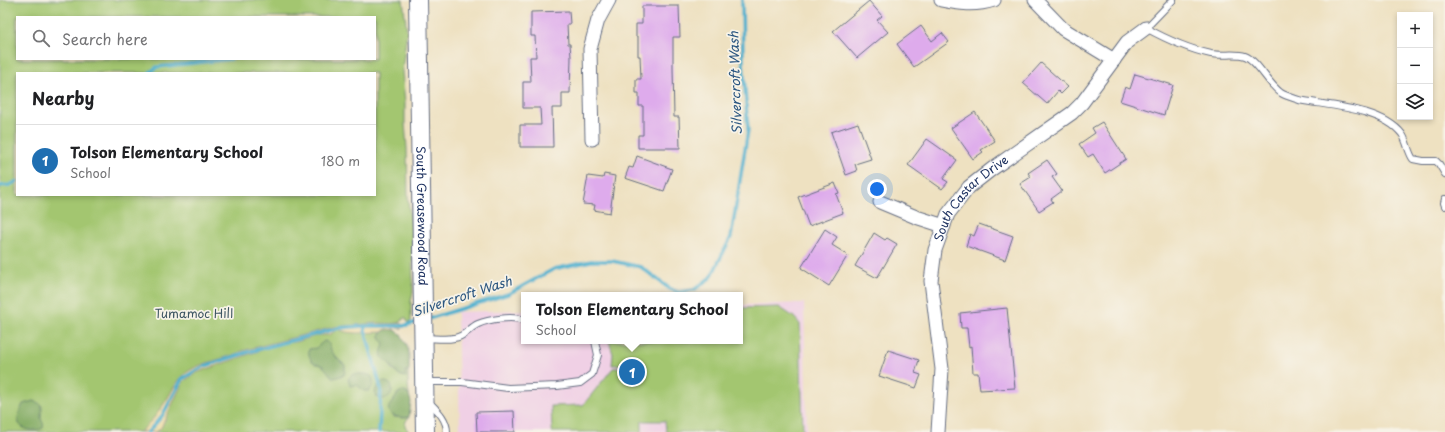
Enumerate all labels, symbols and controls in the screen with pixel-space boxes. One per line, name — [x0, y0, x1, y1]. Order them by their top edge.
map controls — [1397, 12, 1433, 120]
button: + — [1397, 12, 1433, 48]
search box — [16, 16, 376, 60]
icon: search — [30, 27, 52, 49]
text: Search here — [62, 27, 148, 50]
water label: Silvercroft Wash — [723, 31, 746, 135]
button: − — [1397, 48, 1433, 84]
button: layers — [1397, 84, 1433, 120]
text: Nearby — [32, 85, 94, 111]
text: Tolson Elementary School — [70, 140, 263, 163]
street label: South Greasewood Road — [412, 146, 433, 286]
street label: South Castar Drive — [929, 150, 1012, 244]
text: 1 — [42, 151, 48, 170]
text: 180 m — [321, 151, 360, 170]
text: School — [70, 163, 111, 182]
your location — [867, 179, 887, 199]
water label: Silvercroft Wash — [410, 270, 514, 321]
popup — [521, 292, 743, 344]
text: Tolson Elementary School — [535, 297, 729, 320]
park label: Tumamoc Hill — [155, 304, 233, 322]
text: School — [535, 320, 576, 339]
pin: 1 — [619, 357, 645, 387]

